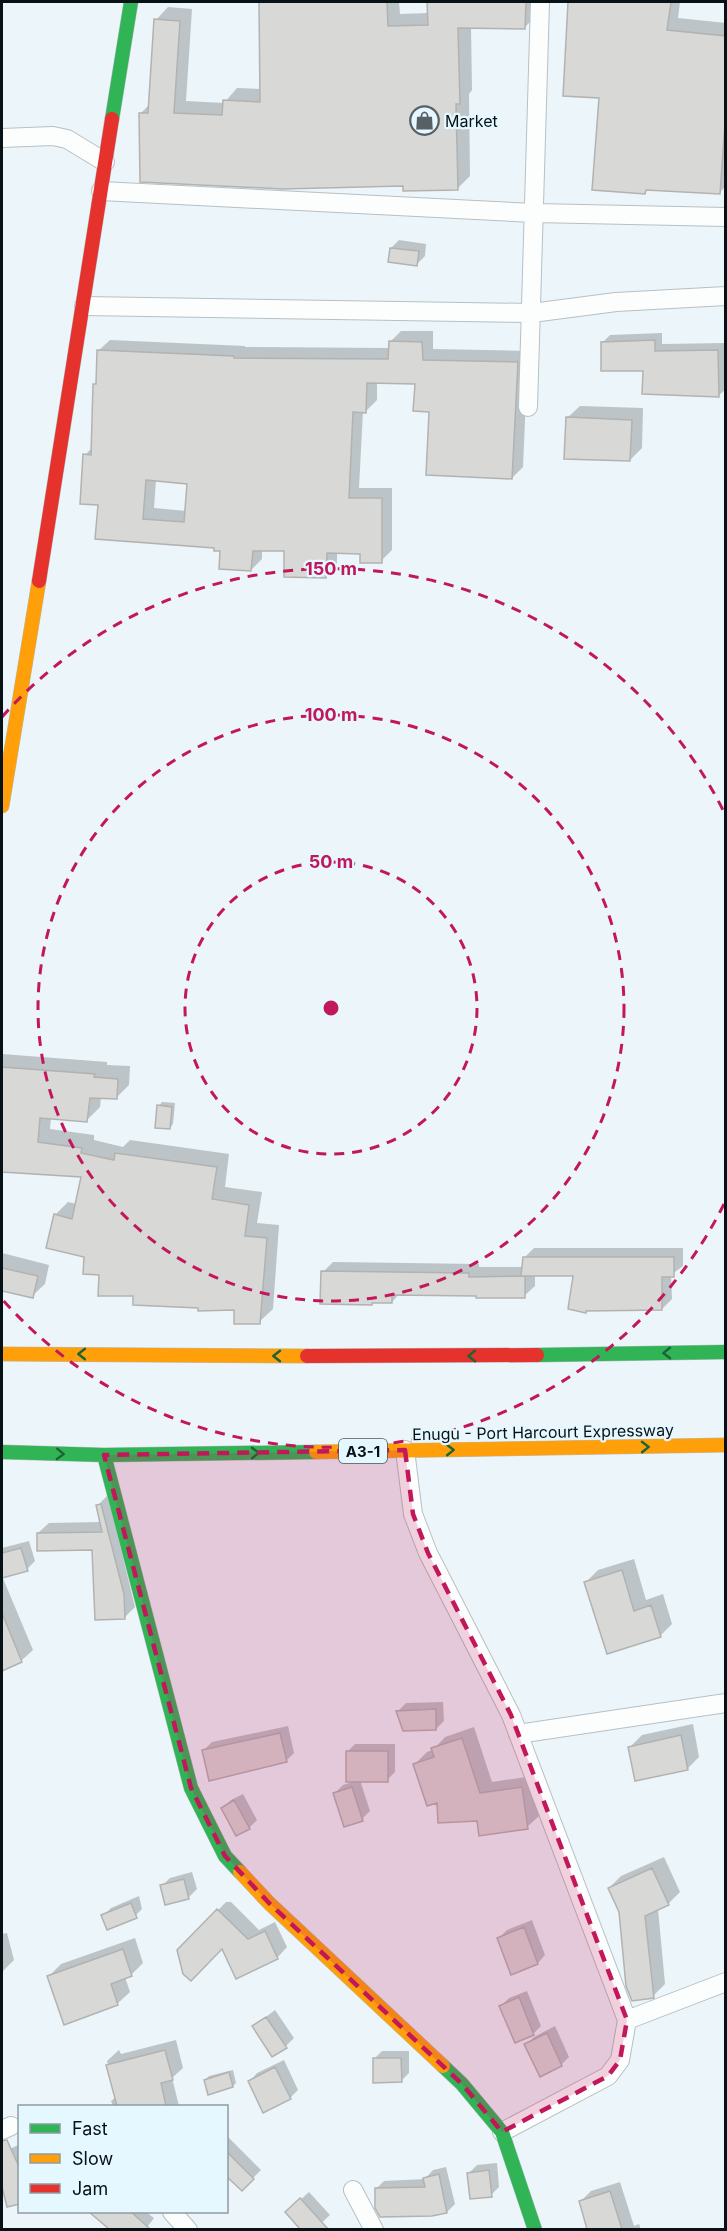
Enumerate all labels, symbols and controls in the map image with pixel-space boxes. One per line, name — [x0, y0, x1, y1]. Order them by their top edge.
shop icon: Market — [408, 105, 440, 137]
place label: Market — [445, 111, 498, 131]
text: 150 m — [305, 558, 357, 579]
text: 100 m — [305, 704, 357, 725]
text: 50 m — [309, 851, 353, 872]
centre of rings — [321, 998, 341, 1018]
one-way arrow — [663, 1347, 672, 1359]
one-way arrow — [78, 1348, 87, 1360]
one-way arrow — [273, 1350, 282, 1362]
one-way arrow — [468, 1350, 477, 1362]
street label: Enugu - Port Harcourt Expressway — [412, 1420, 674, 1444]
road number: A3-1 — [339, 1439, 387, 1463]
one-way arrow — [640, 1440, 649, 1453]
one-way arrow — [445, 1443, 454, 1456]
one-way arrow — [250, 1446, 259, 1459]
one-way arrow — [55, 1447, 64, 1460]
legend — [18, 2105, 228, 2213]
text: Fast — [72, 2118, 108, 2139]
text: Slow — [72, 2148, 113, 2169]
text: Jam — [72, 2178, 108, 2199]

